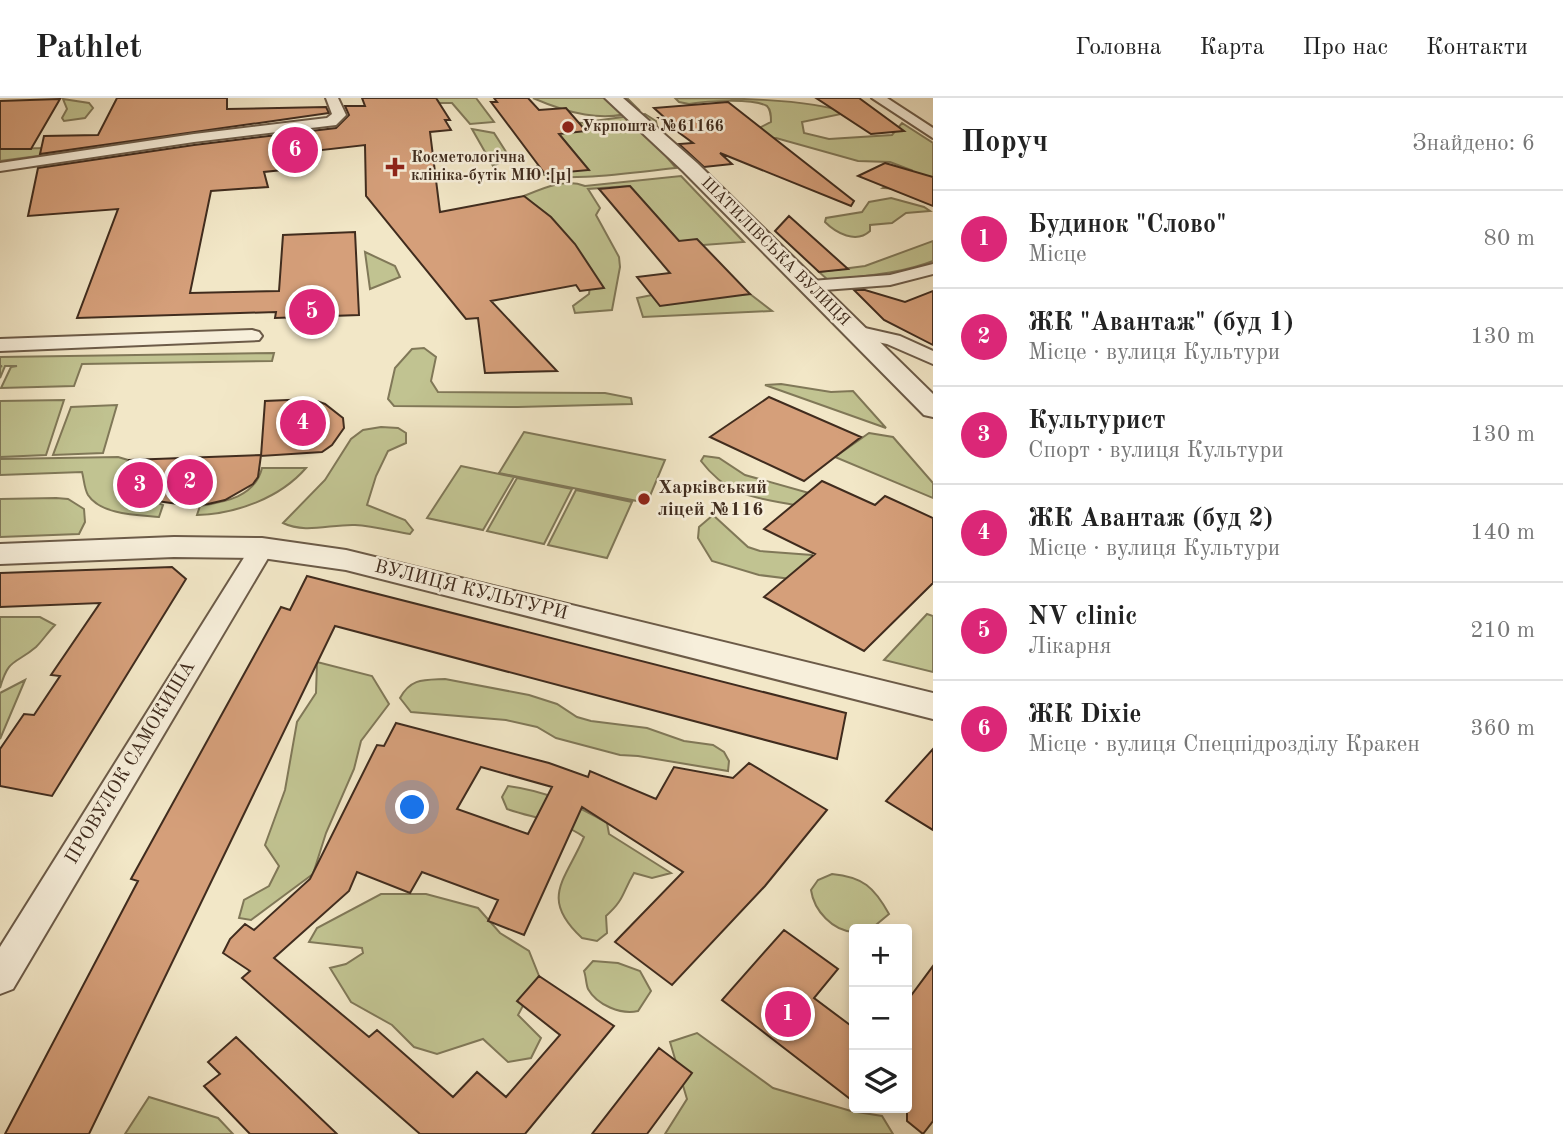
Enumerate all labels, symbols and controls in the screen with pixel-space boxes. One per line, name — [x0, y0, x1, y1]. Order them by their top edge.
text: Pathlet — [35, 32, 142, 65]
text: Головна — [1075, 36, 1162, 60]
text: Карта — [1200, 36, 1265, 60]
text: Про нас — [1303, 36, 1388, 60]
text: Контакти — [1426, 36, 1528, 60]
marker: Укрпошта №61166 — [560, 119, 576, 135]
place label: Укрпошта №61166 — [582, 119, 724, 135]
pin: 6 — [272, 124, 318, 176]
text: Поруч — [961, 128, 1048, 158]
text: Знайдено: 6 — [1412, 132, 1535, 155]
place label: Косметологічна клініка-бутік МЮ :[μ] — [411, 150, 571, 184]
marker: Косметологічна клініка-бутік МЮ :[μ] — [385, 157, 405, 177]
street label: ШАТИЛІВСЬКА ВУЛИЦЯ — [698, 175, 852, 329]
text: Будинок "Слово" — [1028, 212, 1226, 238]
text: 1 — [977, 227, 991, 250]
text: 80 m — [1484, 227, 1535, 250]
text: Місце — [1028, 243, 1087, 266]
pin: 5 — [289, 286, 335, 338]
text: ЖК "Авантаж" (буд 1) — [1028, 310, 1294, 336]
text: 2 — [977, 325, 991, 348]
text: 130 m — [1470, 325, 1535, 348]
text: Місце · вулиця Культури — [1028, 341, 1280, 364]
pin: 4 — [280, 397, 326, 449]
text: Культурист — [1028, 408, 1166, 434]
text: 3 — [977, 423, 991, 446]
text: 130 m — [1470, 423, 1535, 446]
text: Спорт · вулиця Культури — [1028, 439, 1284, 462]
pin: 2 — [167, 456, 213, 508]
pin: 3 — [117, 459, 163, 511]
place label: Харківський ліцей №116 — [658, 479, 767, 520]
marker: Харківський ліцей №116 — [636, 491, 652, 507]
text: ЖК Авантаж (буд 2) — [1028, 506, 1273, 532]
text: 4 — [977, 521, 991, 544]
text: 140 m — [1470, 521, 1535, 544]
text: Місце · вулиця Культури — [1028, 537, 1280, 560]
street label: ВУЛИЦЯ КУЛЬТУРИ — [372, 558, 570, 624]
text: NV clinic — [1028, 604, 1137, 630]
text: 5 — [977, 619, 991, 642]
text: 210 m — [1470, 619, 1535, 642]
text: Лікарня — [1028, 635, 1112, 658]
street label: ПРОВУЛОК САМОКИША — [63, 658, 199, 868]
text: ЖК Dixie — [1028, 702, 1142, 728]
text: 6 — [977, 717, 991, 740]
text: 360 m — [1470, 717, 1535, 740]
text: Місце · вулиця Спецпідрозділу Кракен — [1028, 733, 1420, 756]
your location — [395, 790, 429, 824]
map controls — [849, 924, 912, 1113]
button: + — [849, 924, 912, 987]
button: − — [849, 987, 912, 1050]
pin: 1 — [765, 988, 811, 1040]
button: layers — [849, 1050, 912, 1113]

